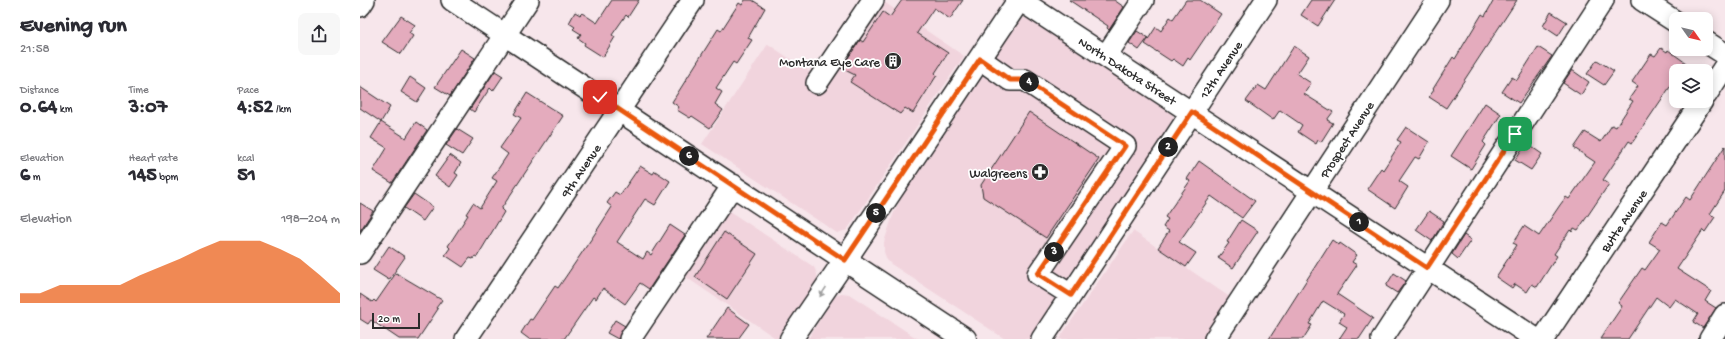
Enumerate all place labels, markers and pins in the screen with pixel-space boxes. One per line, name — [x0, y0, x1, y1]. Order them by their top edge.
building icon: Montana Eye Care — [883, 51, 903, 71]
place label: Montana Eye Care — [779, 56, 880, 71]
pin: 4 — [1019, 72, 1039, 92]
pin — [583, 80, 617, 114]
pin — [1498, 117, 1532, 151]
pin: 2 — [1158, 137, 1178, 157]
pin: 6 — [679, 146, 699, 166]
pharmacy icon: Walgreens — [1030, 162, 1050, 182]
place label: Walgreens — [969, 167, 1028, 182]
pin: 5 — [866, 203, 886, 223]
pin: 1 — [1349, 212, 1369, 232]
pin: 3 — [1044, 242, 1064, 262]

